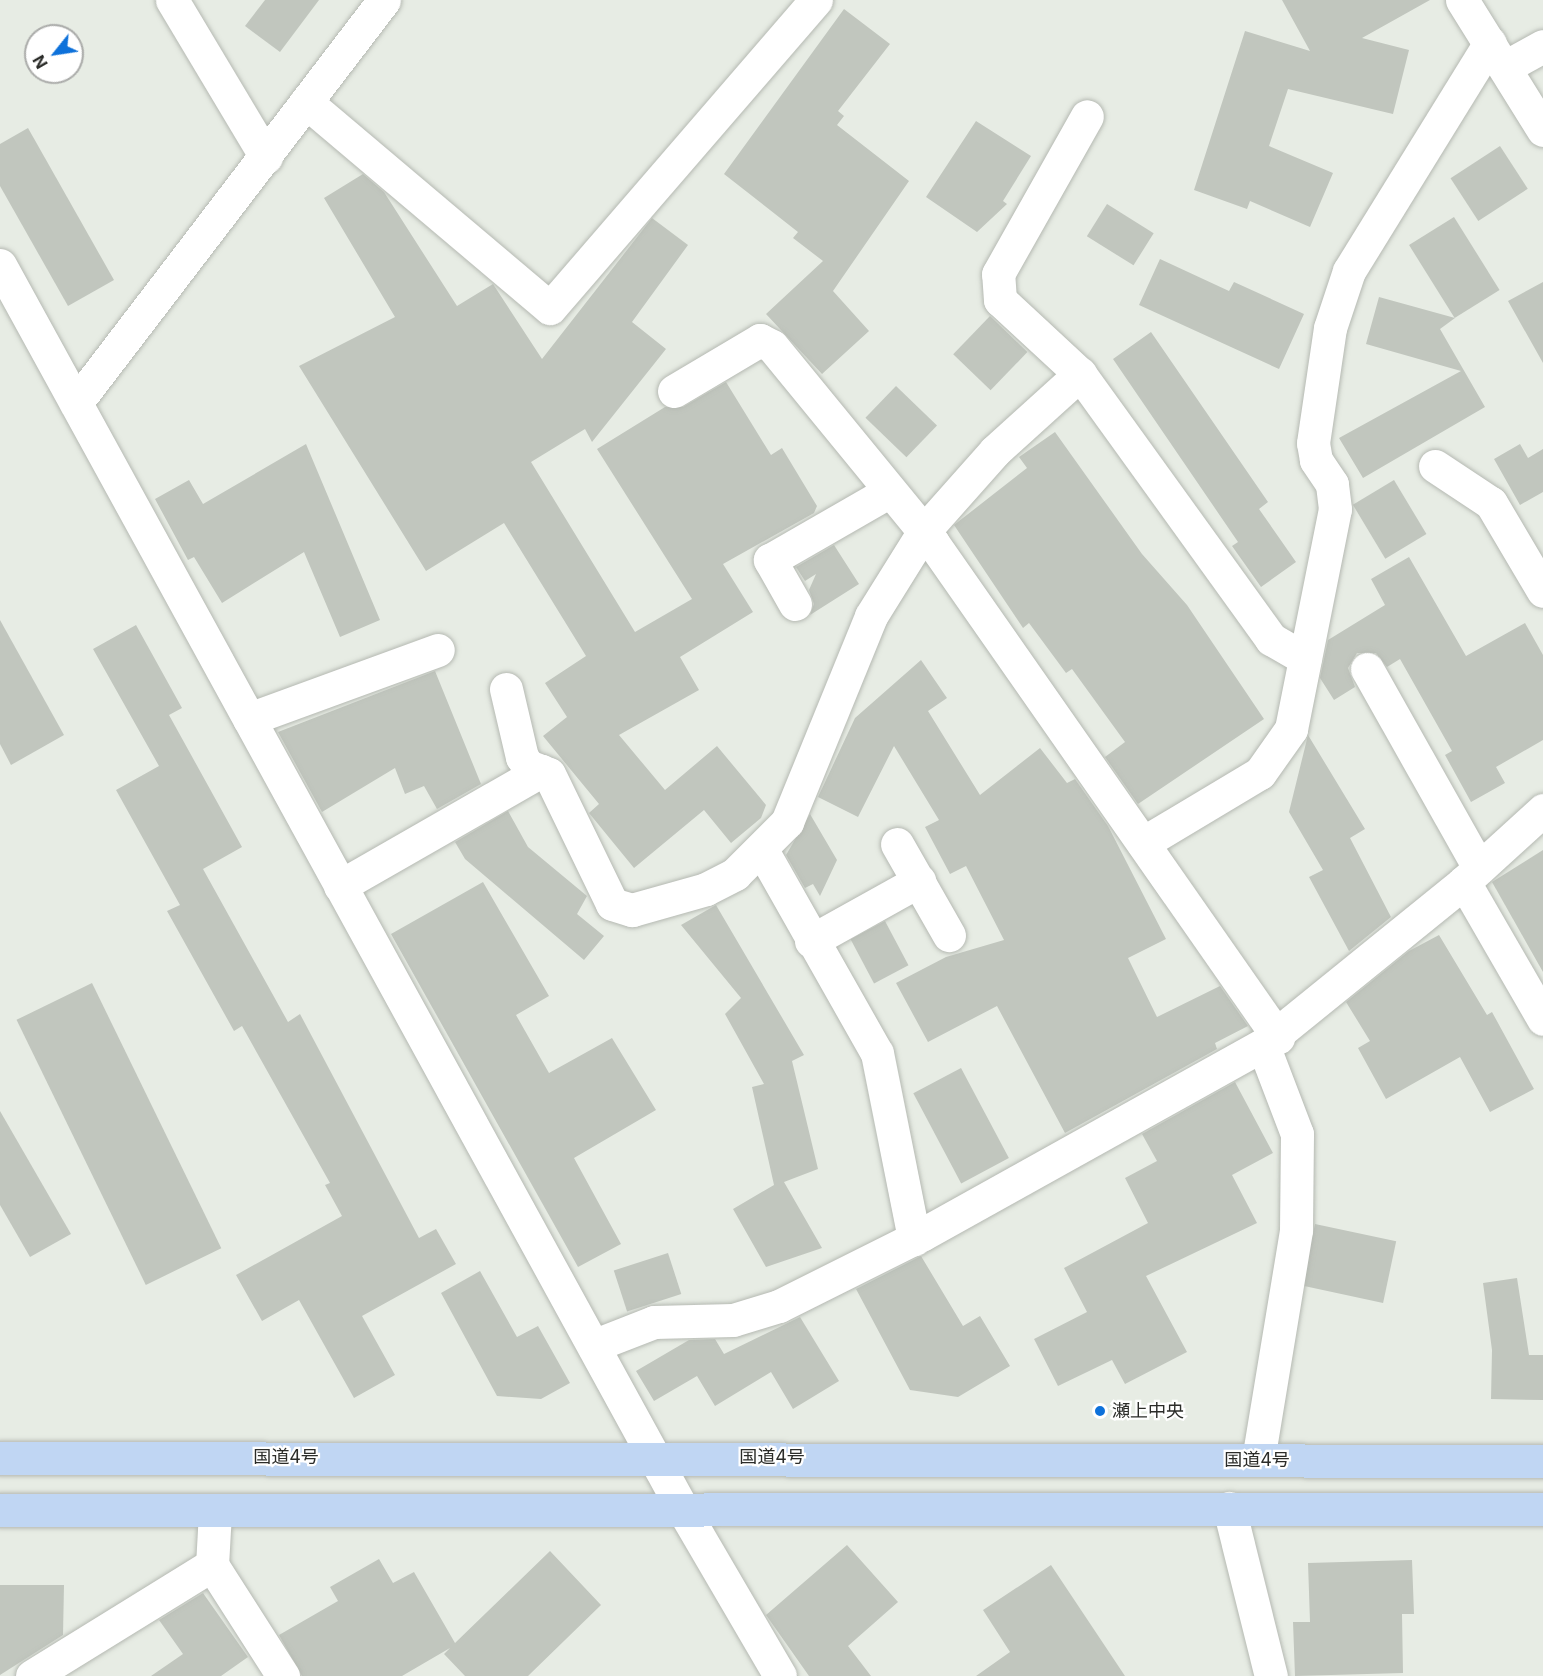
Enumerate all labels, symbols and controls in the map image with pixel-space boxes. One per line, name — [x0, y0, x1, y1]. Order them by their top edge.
north arrow — [24, 24, 84, 84]
text: N — [28, 52, 52, 72]
place label: 瀬上中央 — [1112, 1400, 1184, 1422]
marker: 瀬上中央 — [1093, 1404, 1107, 1418]
street label: 国道4号 — [253, 1446, 319, 1468]
street label: 国道4号 — [739, 1446, 805, 1468]
street label: 国道4号 — [1224, 1449, 1290, 1471]

